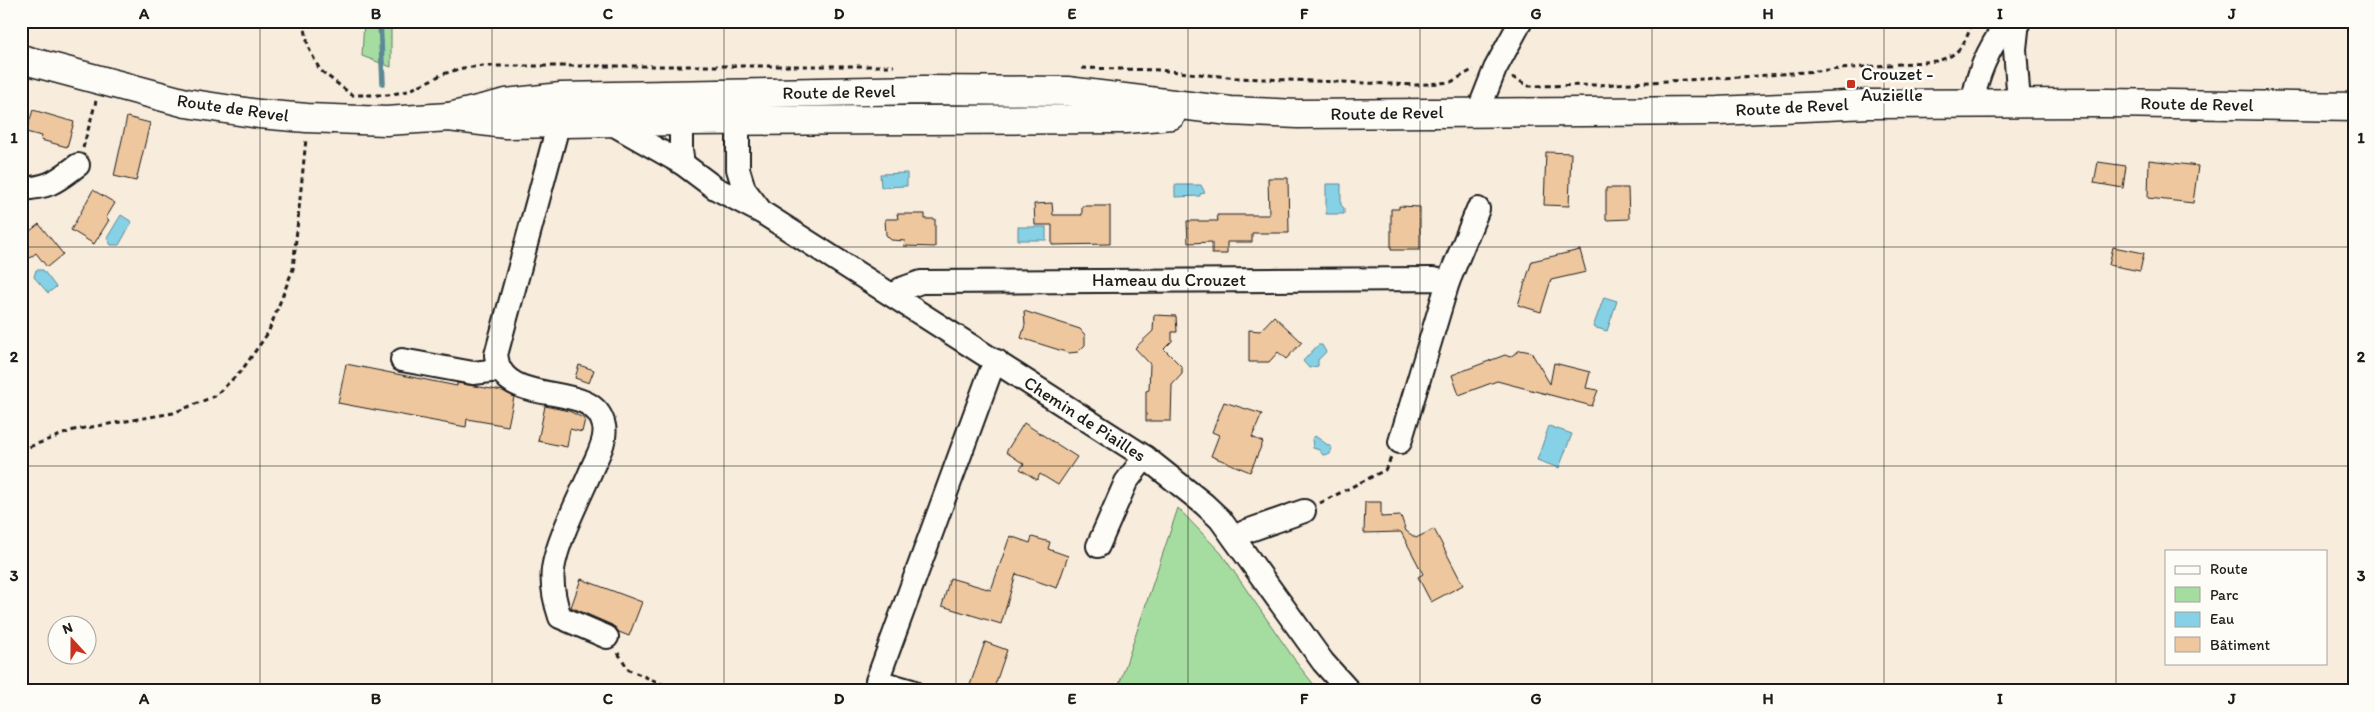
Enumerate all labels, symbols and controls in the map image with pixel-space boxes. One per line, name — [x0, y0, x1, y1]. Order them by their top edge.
text: A — [138, 4, 150, 23]
text: B — [371, 4, 382, 23]
text: C — [603, 4, 614, 23]
text: D — [834, 4, 845, 23]
text: E — [1068, 4, 1077, 23]
text: F — [1300, 4, 1309, 23]
text: G — [1530, 4, 1542, 23]
text: H — [1762, 4, 1774, 23]
text: I — [1997, 4, 2003, 23]
text: J — [2227, 4, 2236, 23]
place label: Crouzet - Auzielle — [1861, 63, 1934, 106]
marker: Crouzet - Auzielle — [1845, 78, 1857, 90]
street label: Route de Revel — [782, 80, 896, 104]
street label: Route de Revel — [175, 89, 291, 127]
street label: Route de Revel — [2140, 92, 2254, 116]
street label: Route de Revel — [1735, 93, 1849, 121]
street label: Route de Revel — [1330, 101, 1444, 125]
text: 1 — [10, 128, 18, 147]
text: 1 — [2357, 128, 2365, 147]
street label: Hameau du Crouzet — [1092, 269, 1246, 291]
text: 2 — [10, 347, 19, 366]
text: 2 — [2357, 347, 2366, 366]
street label: Chemin de Piailles — [1020, 371, 1150, 467]
legend — [2165, 550, 2328, 664]
text: Route — [2210, 560, 2248, 578]
text: 3 — [10, 566, 19, 585]
text: 3 — [2357, 566, 2366, 585]
text: Parc — [2210, 586, 2239, 604]
text: Eau — [2210, 610, 2234, 628]
north arrow — [48, 614, 98, 664]
text: N — [60, 619, 75, 638]
text: Bâtiment — [2210, 636, 2271, 654]
text: A — [138, 689, 150, 708]
text: B — [371, 689, 382, 708]
text: C — [603, 689, 614, 708]
text: D — [834, 689, 845, 708]
text: E — [1068, 689, 1077, 708]
text: F — [1300, 689, 1309, 708]
text: G — [1530, 689, 1542, 708]
text: H — [1762, 689, 1774, 708]
text: I — [1997, 689, 2003, 708]
text: J — [2227, 689, 2236, 708]

